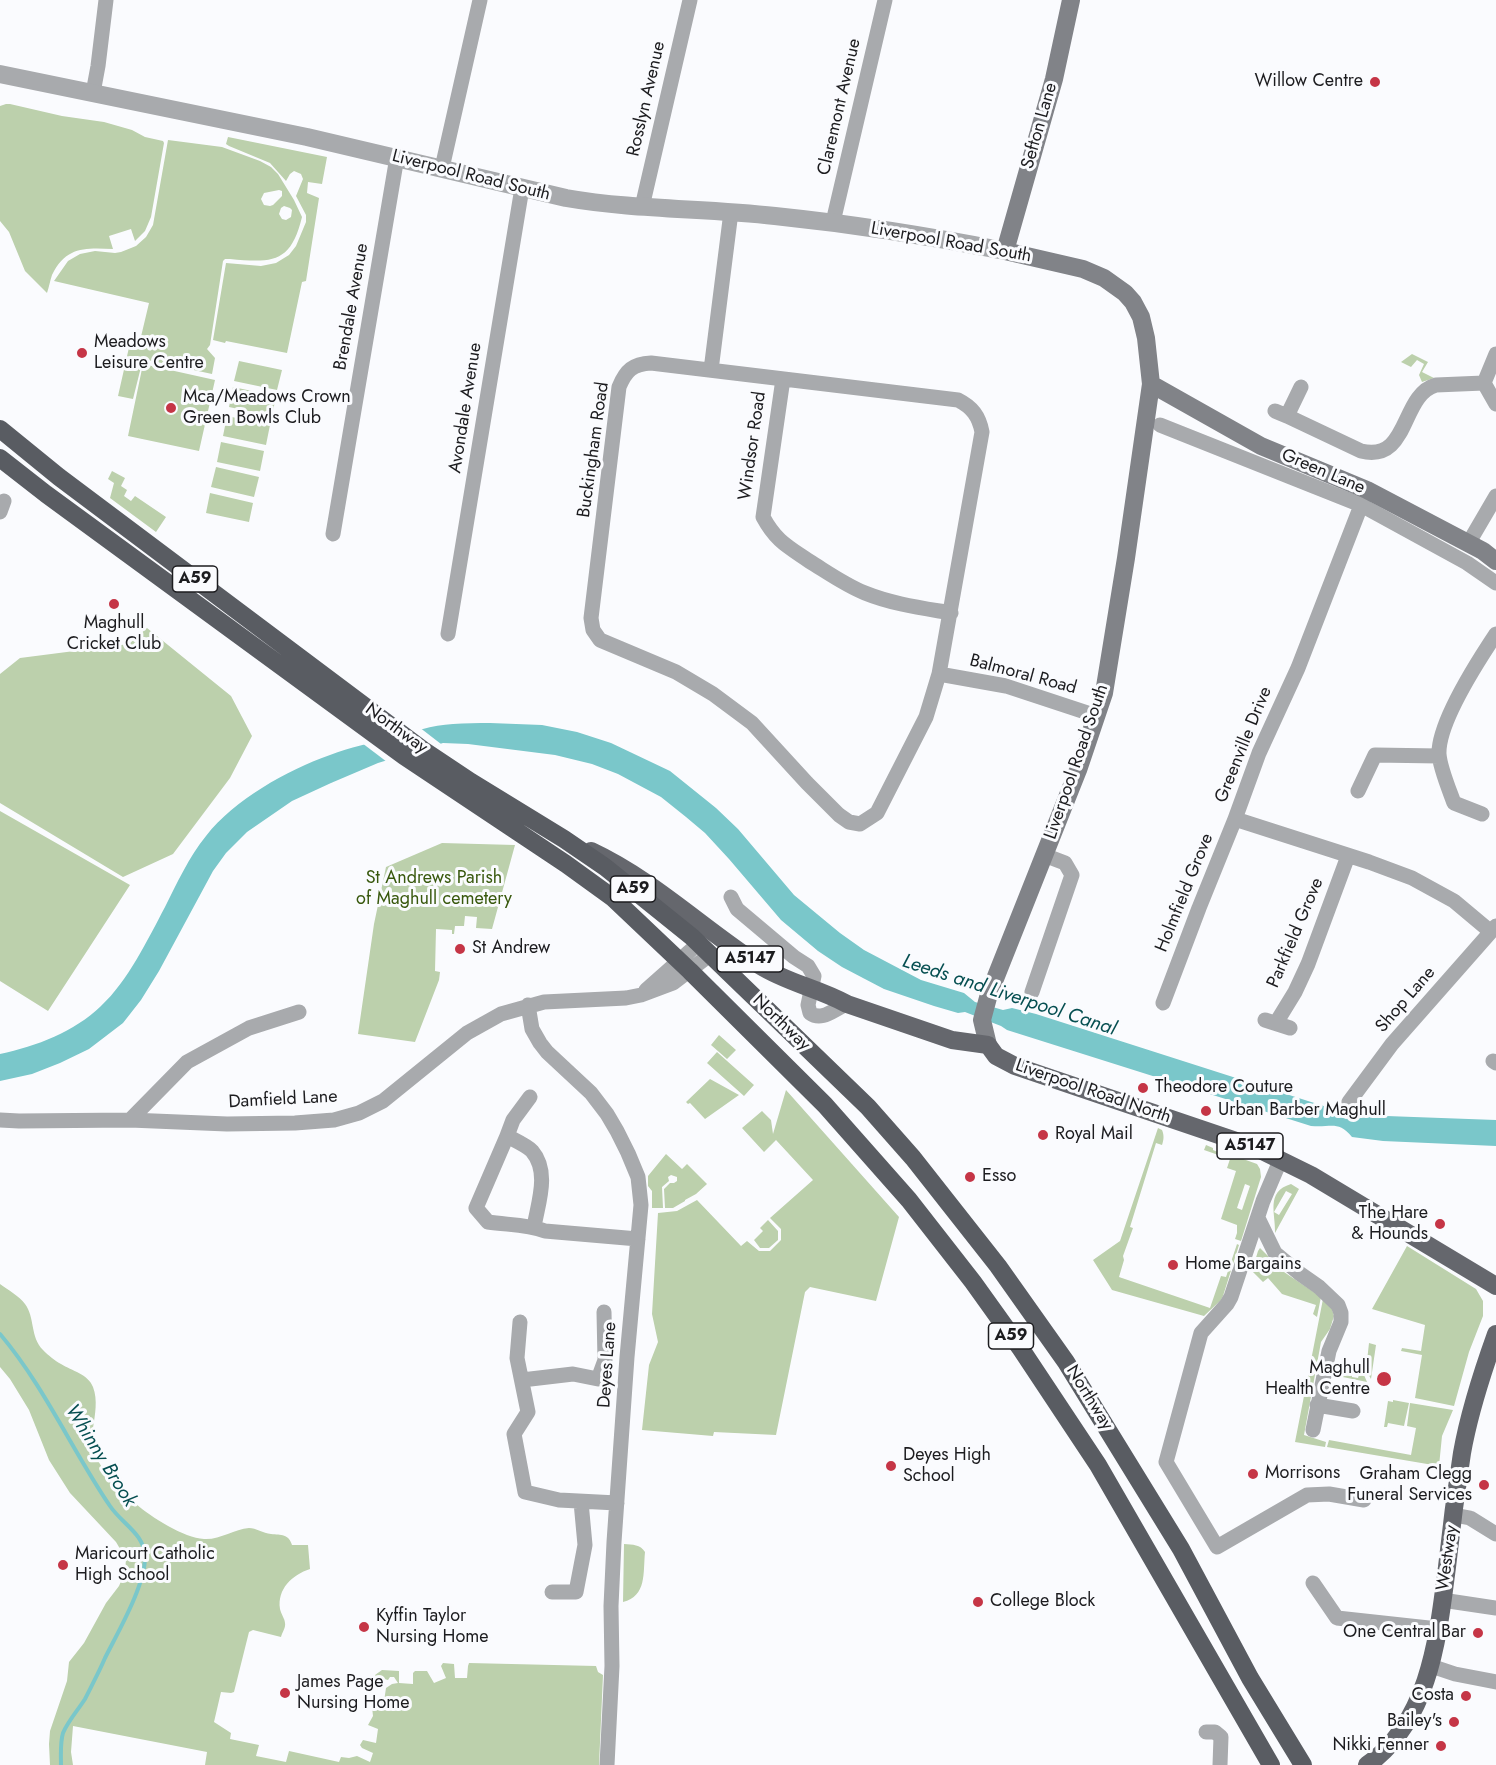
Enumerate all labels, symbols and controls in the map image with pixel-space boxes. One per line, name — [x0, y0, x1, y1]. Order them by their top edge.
street label: Claremont Avenue — [814, 37, 866, 177]
street label: Rosslyn Avenue — [623, 39, 671, 159]
place label: Willow Centre — [1254, 71, 1363, 93]
marker: Willow Centre — [1368, 75, 1382, 89]
street label: Sefton Lane — [1017, 80, 1063, 172]
street label: Liverpool Road South — [390, 146, 552, 206]
street label: Liverpool Road South — [869, 218, 1033, 268]
street label: Brendale Avenue — [330, 242, 374, 372]
place label: Meadows Leisure Centre — [94, 332, 204, 374]
street label: Avondale Avenue — [445, 341, 487, 475]
marker: Meadows Leisure Centre — [75, 346, 89, 360]
street label: Buckingham Road — [574, 381, 614, 519]
place label: Mca/Meadows Crown Green Bowls Club — [183, 387, 351, 430]
street label: Windsor Road — [735, 390, 771, 502]
marker: Mca/Meadows Crown Green Bowls Club — [164, 401, 178, 415]
street label: Green Lane — [1278, 445, 1368, 499]
road number: A59 — [172, 566, 218, 592]
marker: Maghull Cricket Club — [107, 597, 121, 611]
place label: Maghull Cricket Club — [67, 613, 161, 656]
street label: Balmoral Road — [967, 650, 1079, 700]
street label: Liverpool Road South — [1040, 682, 1114, 842]
street label: Greenville Drive — [1211, 684, 1277, 806]
street label: Northway — [360, 699, 432, 759]
street label: Holmfield Grove — [1151, 830, 1219, 956]
park label: St Andrews Parish of Maghull cemetery — [356, 868, 512, 910]
street label: Parkfield Grove — [1263, 875, 1329, 991]
road number: A59 — [610, 876, 656, 902]
place label: St Andrew — [472, 938, 550, 960]
marker: St Andrew — [453, 942, 467, 956]
road number: A5147 — [717, 946, 783, 972]
water label: Leeds and Liverpool Canal — [899, 950, 1119, 1042]
street label: Shop Lane — [1372, 963, 1440, 1037]
street label: Northway — [747, 990, 815, 1056]
street label: Liverpool Road North — [1012, 1055, 1174, 1129]
place label: Theodore Couture — [1155, 1077, 1293, 1099]
marker: Theodore Couture — [1136, 1081, 1150, 1095]
street label: Damfield Lane — [228, 1086, 338, 1114]
place label: Urban Barber Maghull — [1218, 1100, 1386, 1122]
marker: Urban Barber Maghull — [1199, 1104, 1213, 1118]
place label: Royal Mail — [1055, 1124, 1133, 1146]
marker: Royal Mail — [1036, 1128, 1050, 1142]
road number: A5147 — [1217, 1133, 1283, 1159]
place label: Esso — [982, 1166, 1016, 1188]
marker: Esso — [963, 1170, 977, 1184]
place label: The Hare & Hounds — [1351, 1203, 1428, 1246]
marker: The Hare & Hounds — [1433, 1217, 1447, 1231]
place label: Home Bargains — [1185, 1254, 1301, 1276]
marker: Home Bargains — [1166, 1258, 1180, 1272]
street label: Deyes Lane — [594, 1321, 622, 1409]
road number: A59 — [988, 1323, 1034, 1349]
place label: Maghull Health Centre — [1265, 1358, 1370, 1400]
street label: Northway — [1061, 1362, 1117, 1434]
marker: Maghull Health Centre — [1375, 1370, 1393, 1388]
water label: Whinny Brook — [59, 1400, 141, 1512]
place label: Deyes High School — [903, 1445, 991, 1488]
marker: Deyes High School — [884, 1459, 898, 1473]
place label: Morrisons — [1265, 1463, 1340, 1485]
place label: Graham Clegg Funeral Services — [1347, 1464, 1472, 1506]
marker: Morrisons — [1246, 1467, 1260, 1481]
marker: Graham Clegg Funeral Services — [1477, 1478, 1491, 1492]
street label: Westway — [1433, 1524, 1463, 1592]
place label: Maricourt Catholic High School — [75, 1544, 215, 1586]
marker: Maricourt Catholic High School — [56, 1558, 70, 1572]
place label: College Block — [990, 1591, 1095, 1613]
marker: College Block — [971, 1595, 985, 1609]
place label: Kyffin Taylor Nursing Home — [376, 1606, 489, 1648]
marker: Kyffin Taylor Nursing Home — [357, 1620, 371, 1634]
place label: One Central Bar — [1343, 1622, 1466, 1644]
marker: One Central Bar — [1471, 1626, 1485, 1640]
place label: James Page Nursing Home — [297, 1672, 410, 1714]
place label: Costa — [1412, 1685, 1454, 1707]
marker: James Page Nursing Home — [278, 1686, 292, 1700]
marker: Costa — [1459, 1689, 1473, 1703]
place label: Bailey's — [1387, 1711, 1442, 1733]
marker: Bailey's — [1447, 1715, 1461, 1729]
place label: Nikki Fenner — [1332, 1735, 1429, 1757]
marker: Nikki Fenner — [1434, 1739, 1448, 1753]

